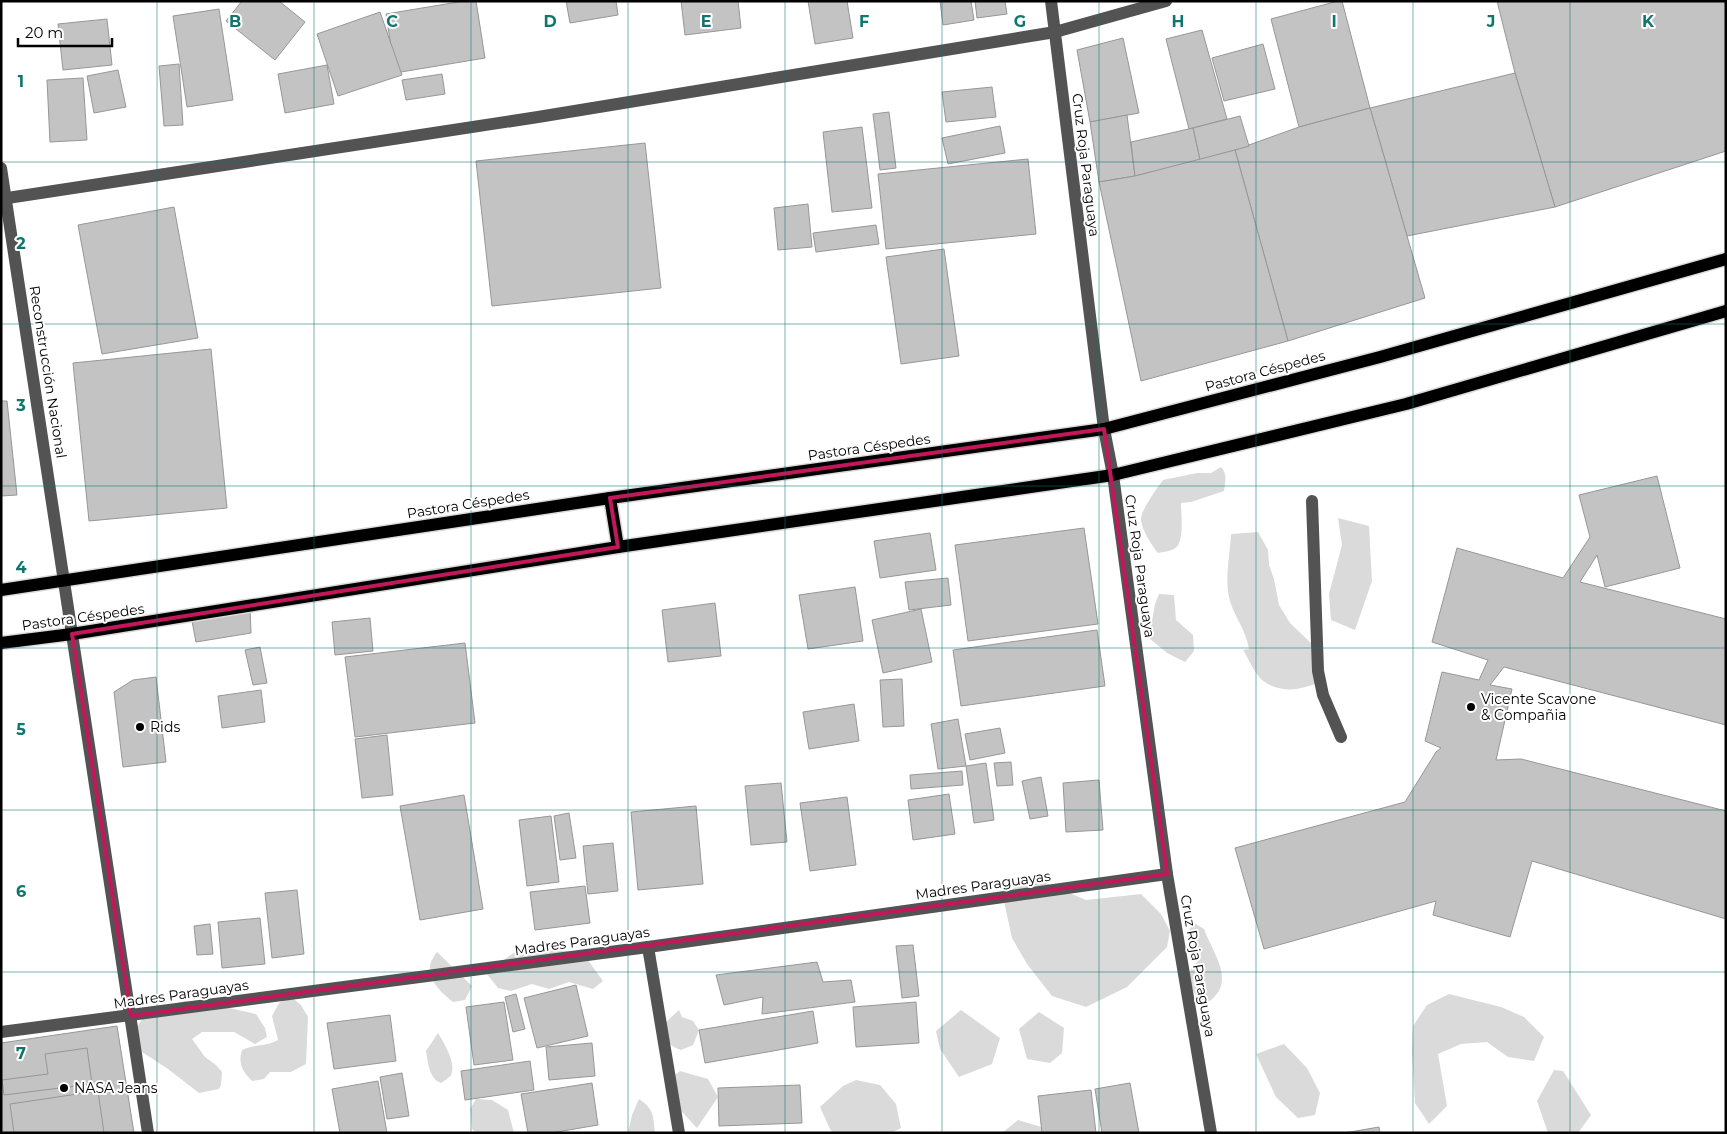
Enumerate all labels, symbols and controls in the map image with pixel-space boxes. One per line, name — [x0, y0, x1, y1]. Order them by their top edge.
text: B — [229, 12, 241, 31]
text: C — [386, 12, 398, 31]
text: D — [543, 12, 557, 31]
text: E — [701, 12, 711, 31]
text: F — [859, 12, 869, 31]
text: G — [1014, 12, 1026, 31]
text: H — [1172, 12, 1184, 31]
text: I — [1331, 12, 1337, 31]
text: J — [1486, 12, 1495, 31]
text: K — [1642, 12, 1655, 31]
scale bar — [18, 15, 111, 47]
text: 20 m — [25, 23, 63, 42]
text: 1 — [18, 72, 24, 91]
street label: Cruz Roja Paraguaya — [1068, 92, 1104, 238]
text: 2 — [16, 234, 26, 253]
street label: Reconstrucción Nacional — [25, 284, 71, 460]
street label: Pastora Céspedes — [1203, 346, 1327, 396]
text: 3 — [15, 396, 26, 415]
street label: Pastora Céspedes — [806, 429, 932, 465]
street label: Pastora Céspedes — [405, 485, 531, 523]
street label: Cruz Roja Paraguaya — [1121, 493, 1159, 639]
text: 4 — [15, 558, 27, 577]
street label: Pastora Céspedes — [20, 599, 146, 635]
place label: Vicente Scavone & Compañia — [1481, 690, 1596, 724]
marker: Vicente Scavone & Compañia — [1465, 701, 1477, 713]
place label: Rids — [150, 718, 180, 736]
text: 5 — [16, 720, 26, 739]
marker: Rids — [134, 721, 146, 733]
street label: Madres Paraguayas — [914, 867, 1052, 903]
text: 6 — [16, 882, 26, 901]
street label: Cruz Roja Paraguaya — [1177, 893, 1219, 1039]
street label: Madres Paraguayas — [513, 923, 651, 959]
street label: Madres Paraguayas — [112, 976, 250, 1012]
text: 7 — [16, 1044, 26, 1063]
place label: NASA Jeans — [74, 1079, 158, 1097]
marker: NASA Jeans — [58, 1082, 70, 1094]

